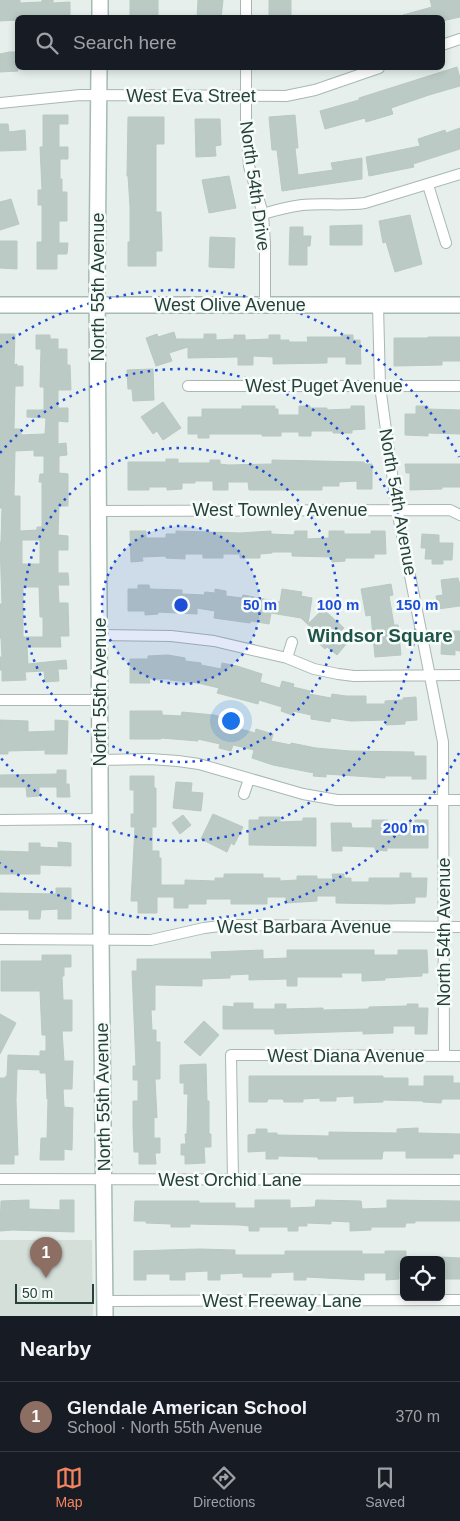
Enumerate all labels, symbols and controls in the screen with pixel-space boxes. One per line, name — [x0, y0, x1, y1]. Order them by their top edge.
search box — [15, 15, 445, 70]
icon: search — [33, 29, 61, 57]
text: Search here — [73, 32, 177, 53]
street label: West Eva Street — [126, 86, 256, 106]
street label: North 54th Drive — [236, 120, 274, 252]
street label: North 55th Avenue — [88, 213, 108, 361]
street label: West Olive Avenue — [154, 295, 306, 315]
street label: West Puget Avenue — [245, 376, 403, 396]
street label: North 54th Avenue — [375, 427, 421, 577]
street label: West Townley Avenue — [192, 500, 368, 520]
centre of rings — [172, 596, 190, 614]
text: 50 m — [243, 596, 277, 613]
text: 100 m — [317, 596, 359, 613]
text: 150 m — [396, 596, 438, 613]
street label: North 55th Avenue — [90, 618, 110, 766]
district label: Windsor Square — [307, 625, 453, 646]
your location — [218, 708, 244, 734]
text: 200 m — [383, 819, 425, 836]
street label: North 54th Avenue — [434, 858, 454, 1006]
street label: West Barbara Avenue — [217, 917, 391, 937]
street label: North 55th Avenue — [92, 1022, 114, 1172]
street label: West Diana Avenue — [267, 1046, 425, 1066]
street label: West Orchid Lane — [158, 1170, 302, 1190]
pin: 1 — [30, 1237, 62, 1278]
map controls — [400, 1256, 445, 1301]
button: locate — [400, 1256, 445, 1301]
scale bar — [15, 1281, 94, 1304]
text: 50 m — [22, 1285, 53, 1301]
street label: West Freeway Lane — [202, 1291, 362, 1311]
text: Nearby — [20, 1337, 91, 1360]
text: Glendale American School — [67, 1397, 307, 1418]
text: 1 — [32, 1408, 40, 1425]
text: 370 m — [396, 1408, 440, 1425]
text: School · North 55th Avenue — [67, 1419, 262, 1436]
tab: Map — [55, 1464, 83, 1510]
tab: Directions — [193, 1464, 255, 1510]
tab: Saved — [365, 1464, 405, 1510]

